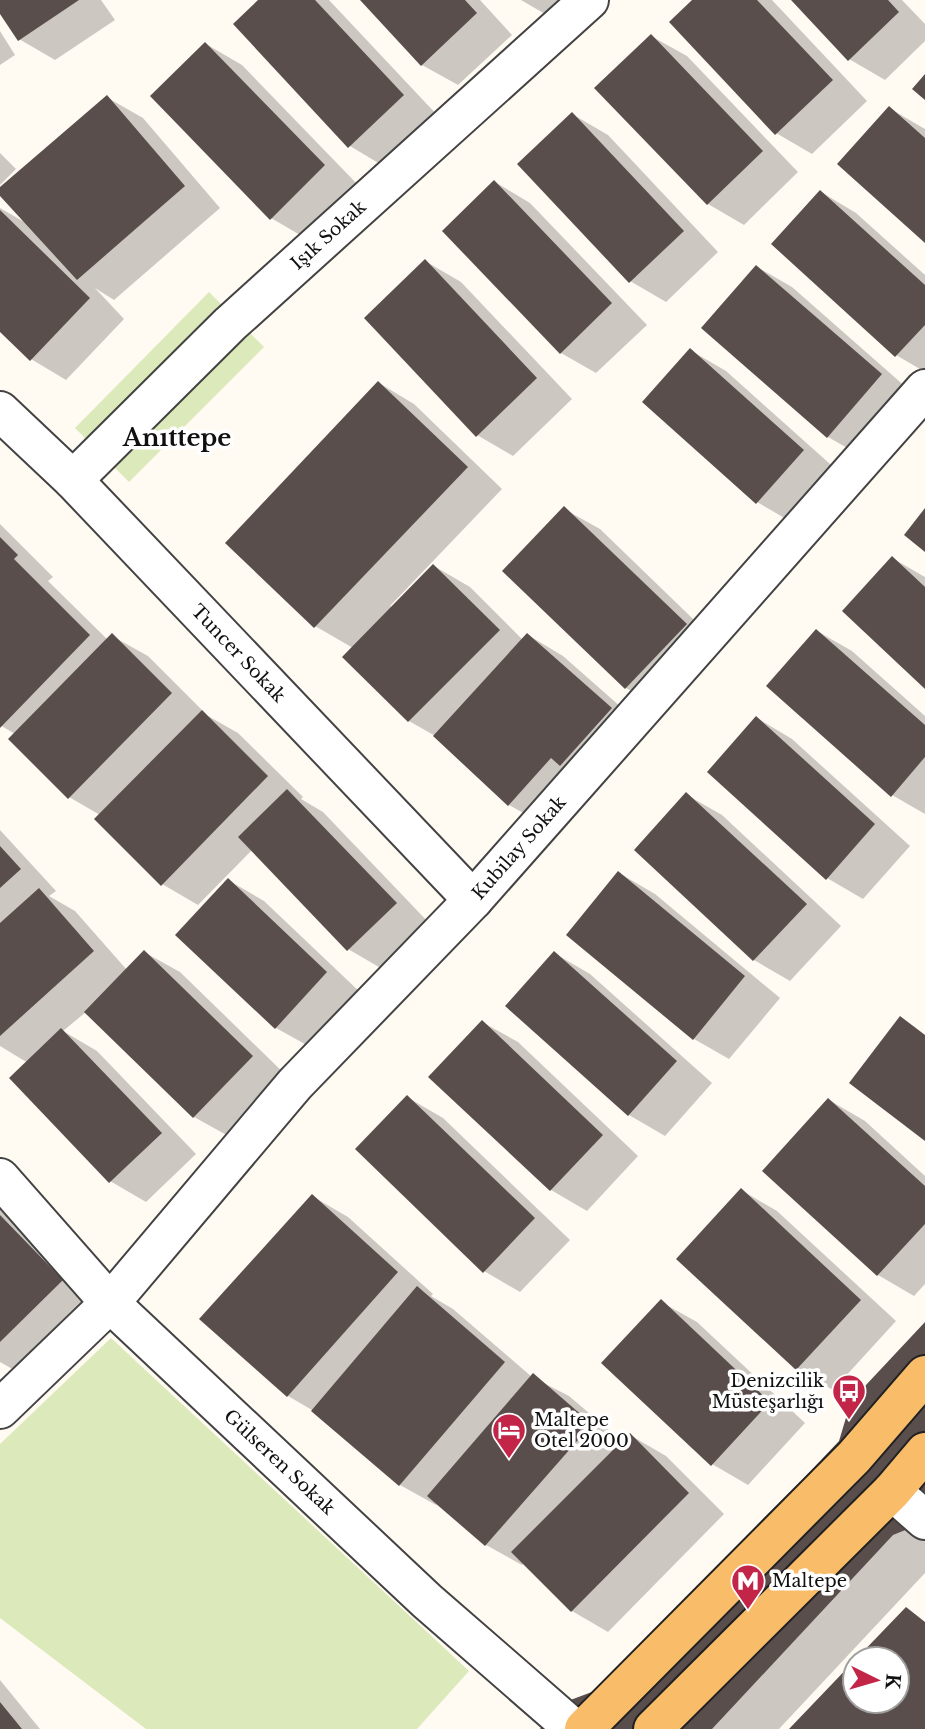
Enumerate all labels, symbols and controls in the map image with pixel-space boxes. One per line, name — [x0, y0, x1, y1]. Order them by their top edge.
street label: Işık Sokak — [286, 196, 370, 275]
district label: Anıttepe — [122, 423, 231, 452]
street label: Tuncer Sokak — [187, 600, 290, 707]
street label: Kubilay Sokak — [467, 792, 571, 904]
place label: Denizcilik Müsteşarlığı — [712, 1370, 824, 1413]
bus stop icon: Denizcilik Müsteşarlığı — [830, 1372, 868, 1421]
street label: Gülseren Sokak — [219, 1405, 339, 1520]
place label: Maltepe Otel 2000 — [534, 1409, 629, 1452]
hotel icon: Maltepe Otel 2000 — [490, 1411, 528, 1460]
metro station icon: Maltepe — [729, 1562, 767, 1611]
place label: Maltepe — [772, 1570, 847, 1592]
north arrow — [841, 1645, 911, 1715]
text: K — [880, 1673, 905, 1692]

